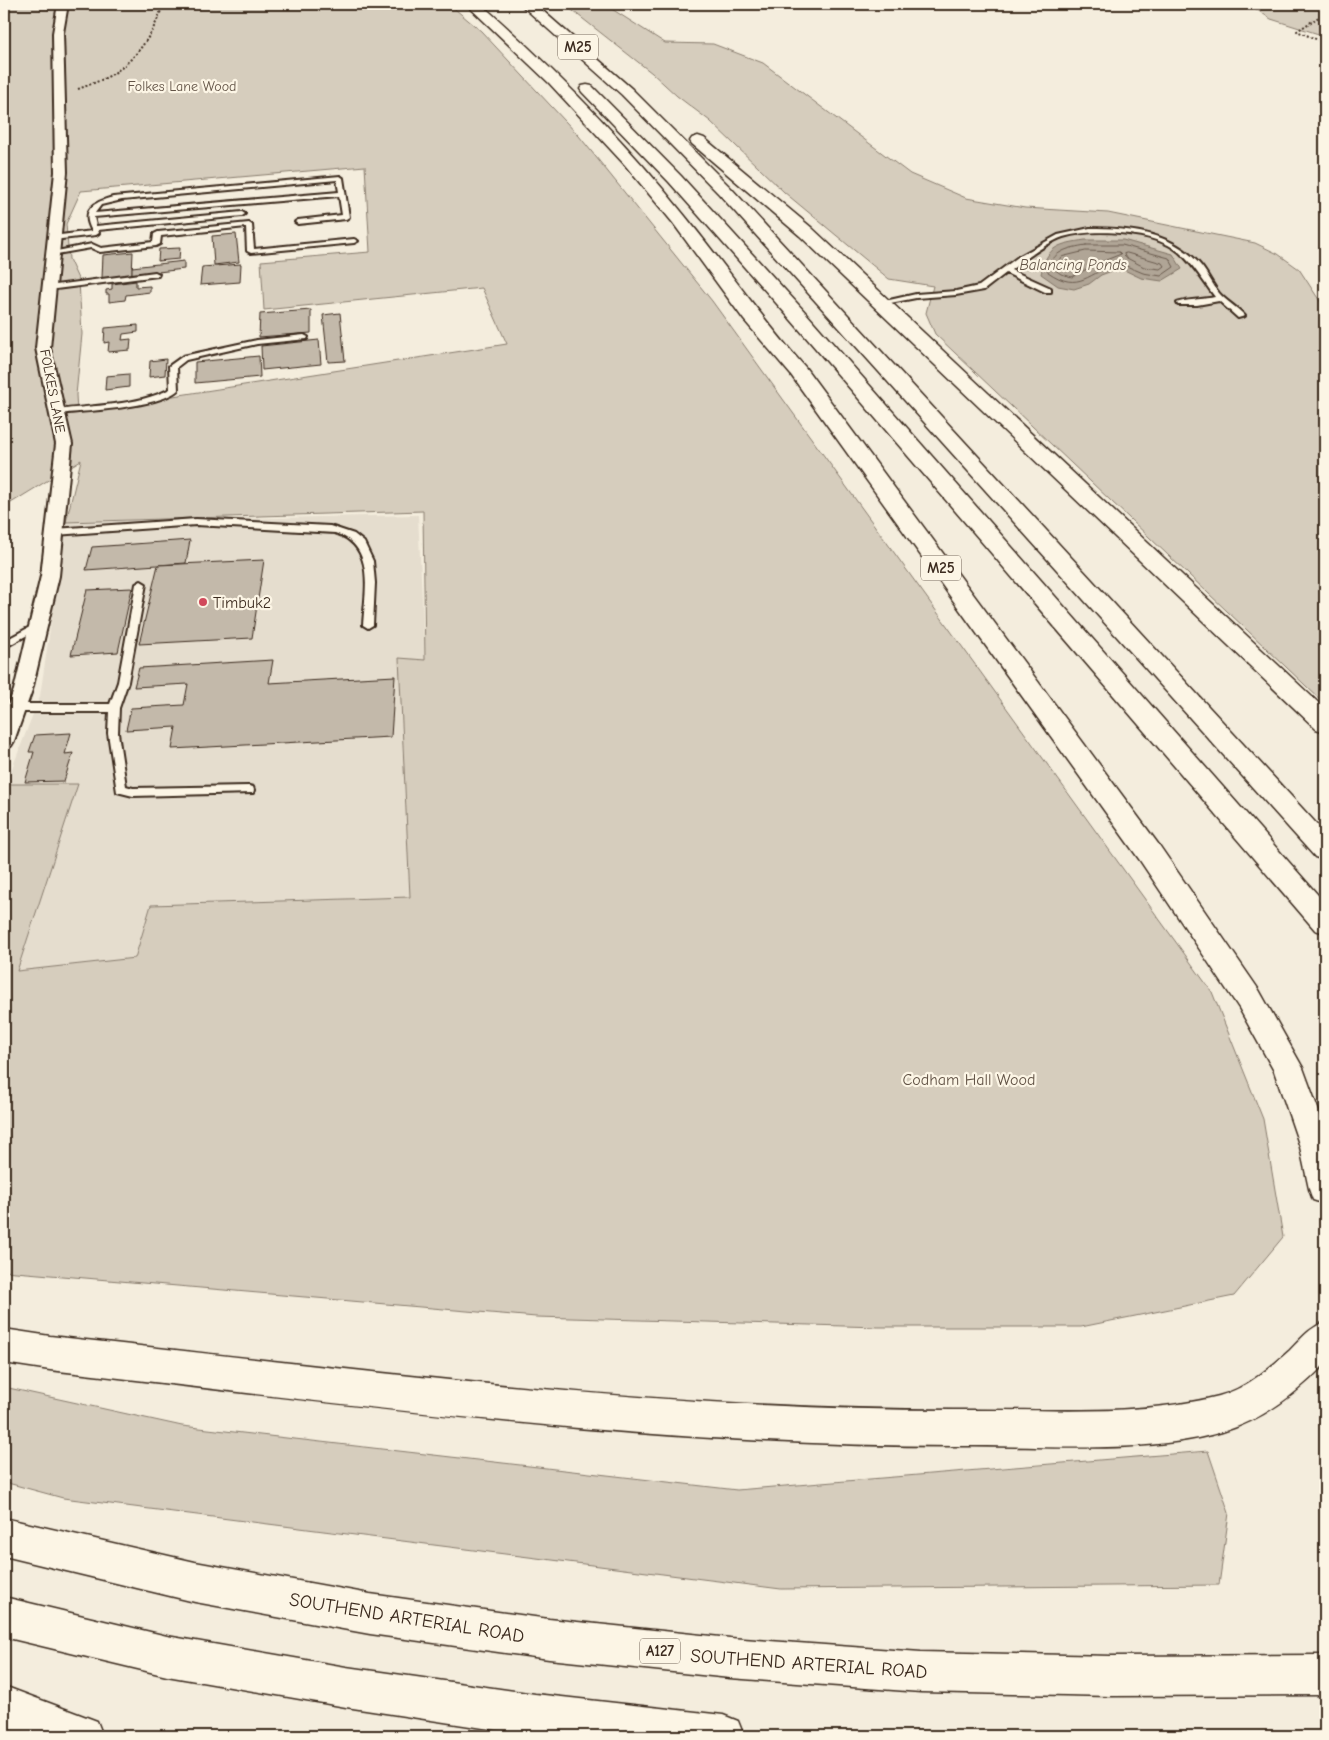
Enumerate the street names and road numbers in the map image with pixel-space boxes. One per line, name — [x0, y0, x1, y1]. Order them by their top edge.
road number: M25 — [558, 34, 598, 60]
street label: FOLKES LANE — [36, 348, 69, 435]
road number: M25 — [921, 556, 961, 580]
street label: SOUTHEND ARTERIAL ROAD — [288, 1589, 526, 1647]
road number: A127 — [640, 1638, 680, 1664]
street label: SOUTHEND ARTERIAL ROAD — [690, 1645, 928, 1683]

